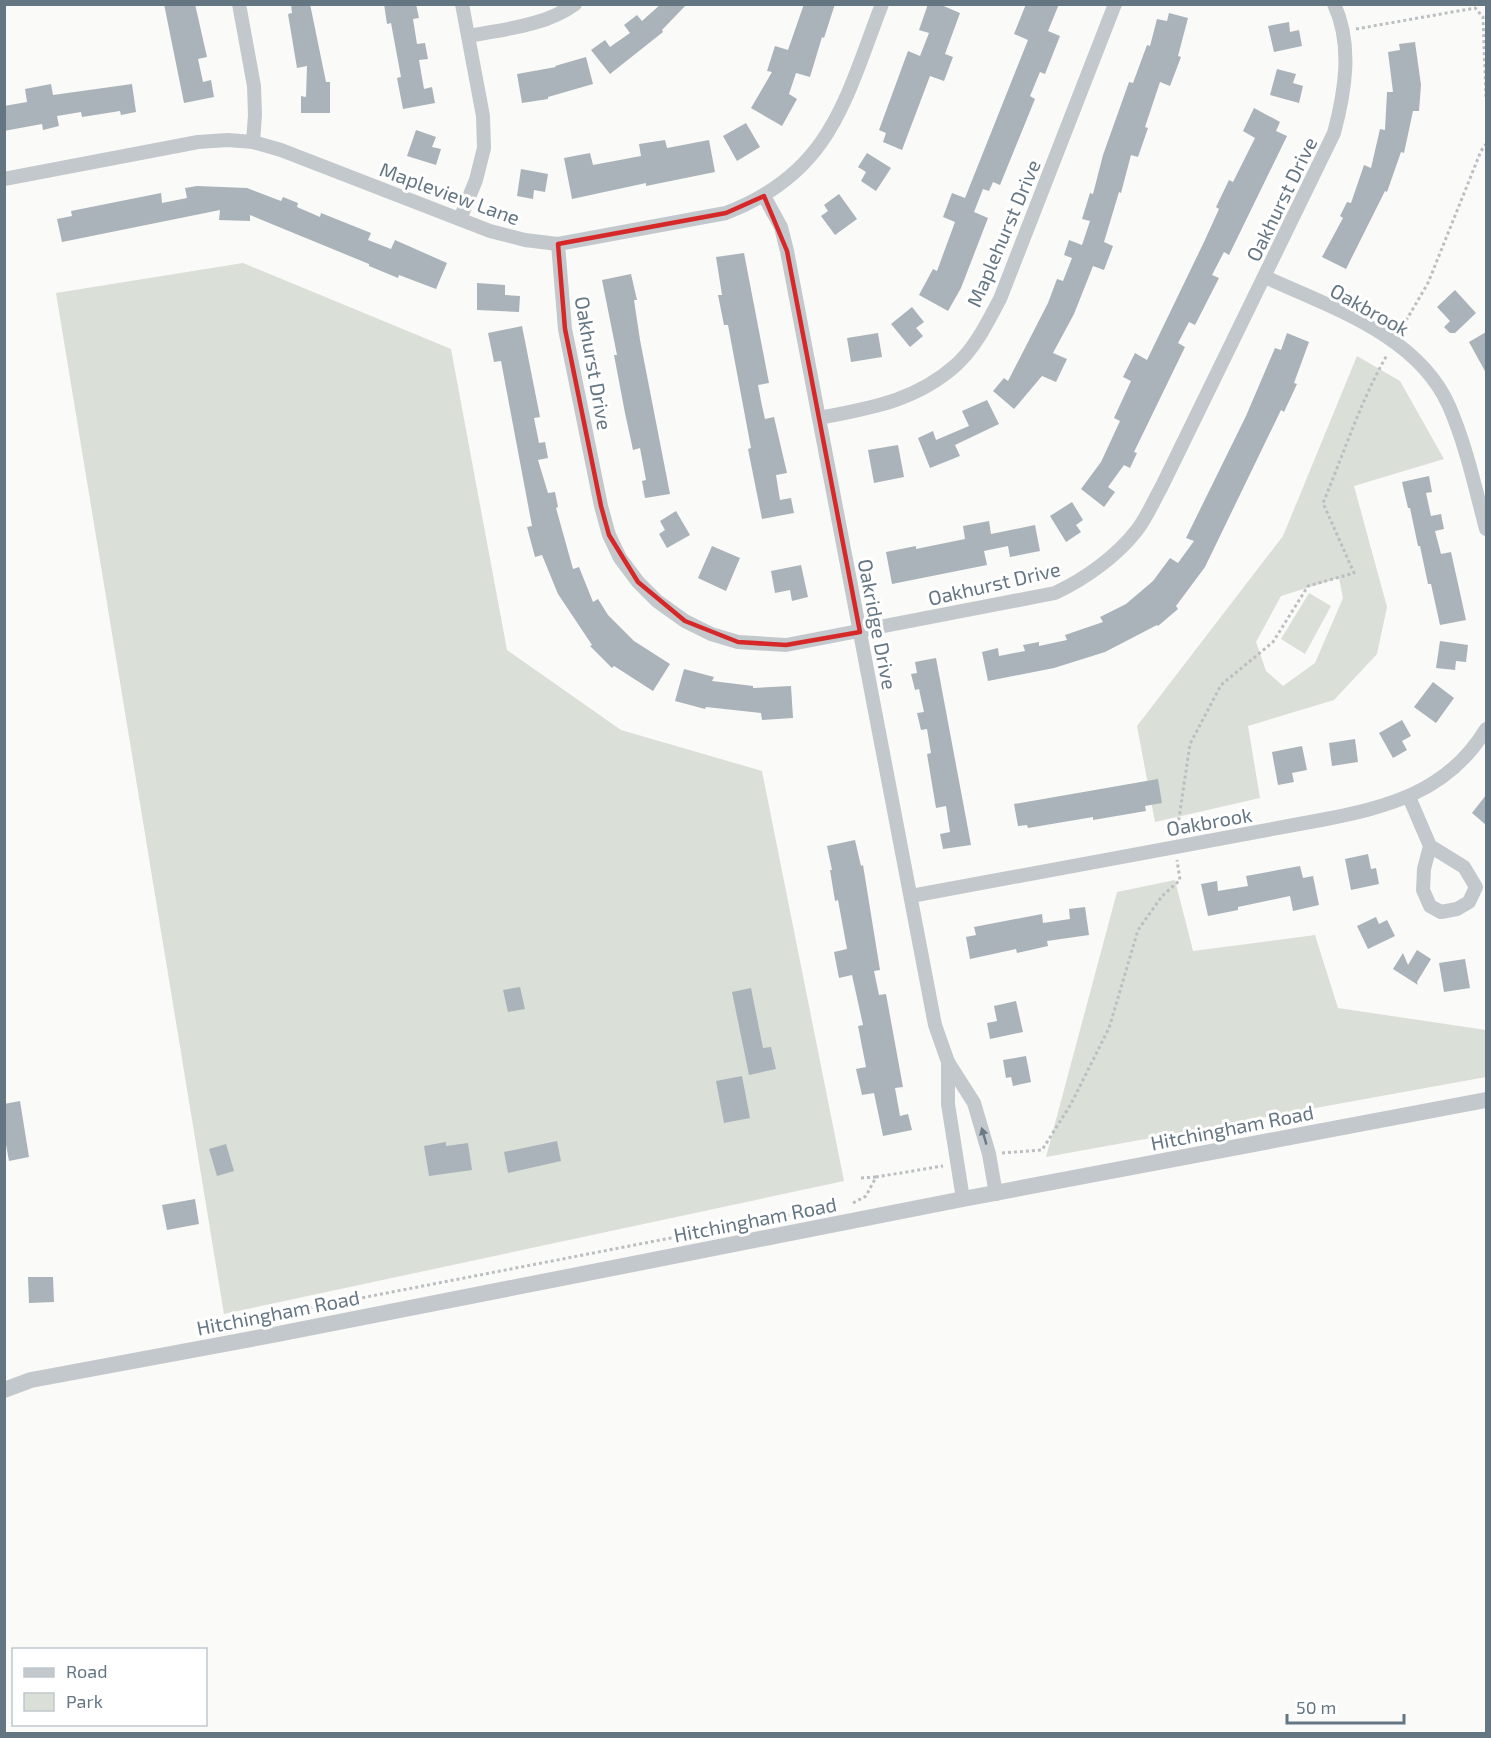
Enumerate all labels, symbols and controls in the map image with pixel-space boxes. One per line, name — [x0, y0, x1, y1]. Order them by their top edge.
street label: Oakhurst Drive — [1241, 133, 1321, 265]
street label: Maplehurst Drive — [961, 156, 1045, 310]
street label: Mapleview Lane — [377, 157, 523, 229]
street label: Oakbrook — [1326, 278, 1414, 340]
street label: Oakhurst Drive — [570, 294, 618, 432]
street label: Oakhurst Drive — [925, 556, 1063, 610]
street label: Oakridge Drive — [854, 557, 902, 691]
street label: Oakbrook — [1164, 802, 1254, 840]
street label: Hitchingham Road — [1148, 1099, 1316, 1155]
one-way arrow — [978, 1127, 988, 1146]
street label: Hitchingham Road — [671, 1191, 839, 1247]
street label: Hitchingham Road — [194, 1284, 362, 1340]
legend — [12, 1648, 207, 1726]
text: Road — [66, 1660, 107, 1682]
scale bar — [1287, 1687, 1404, 1725]
text: Park — [66, 1690, 103, 1712]
text: 50 m — [1296, 1696, 1336, 1718]

